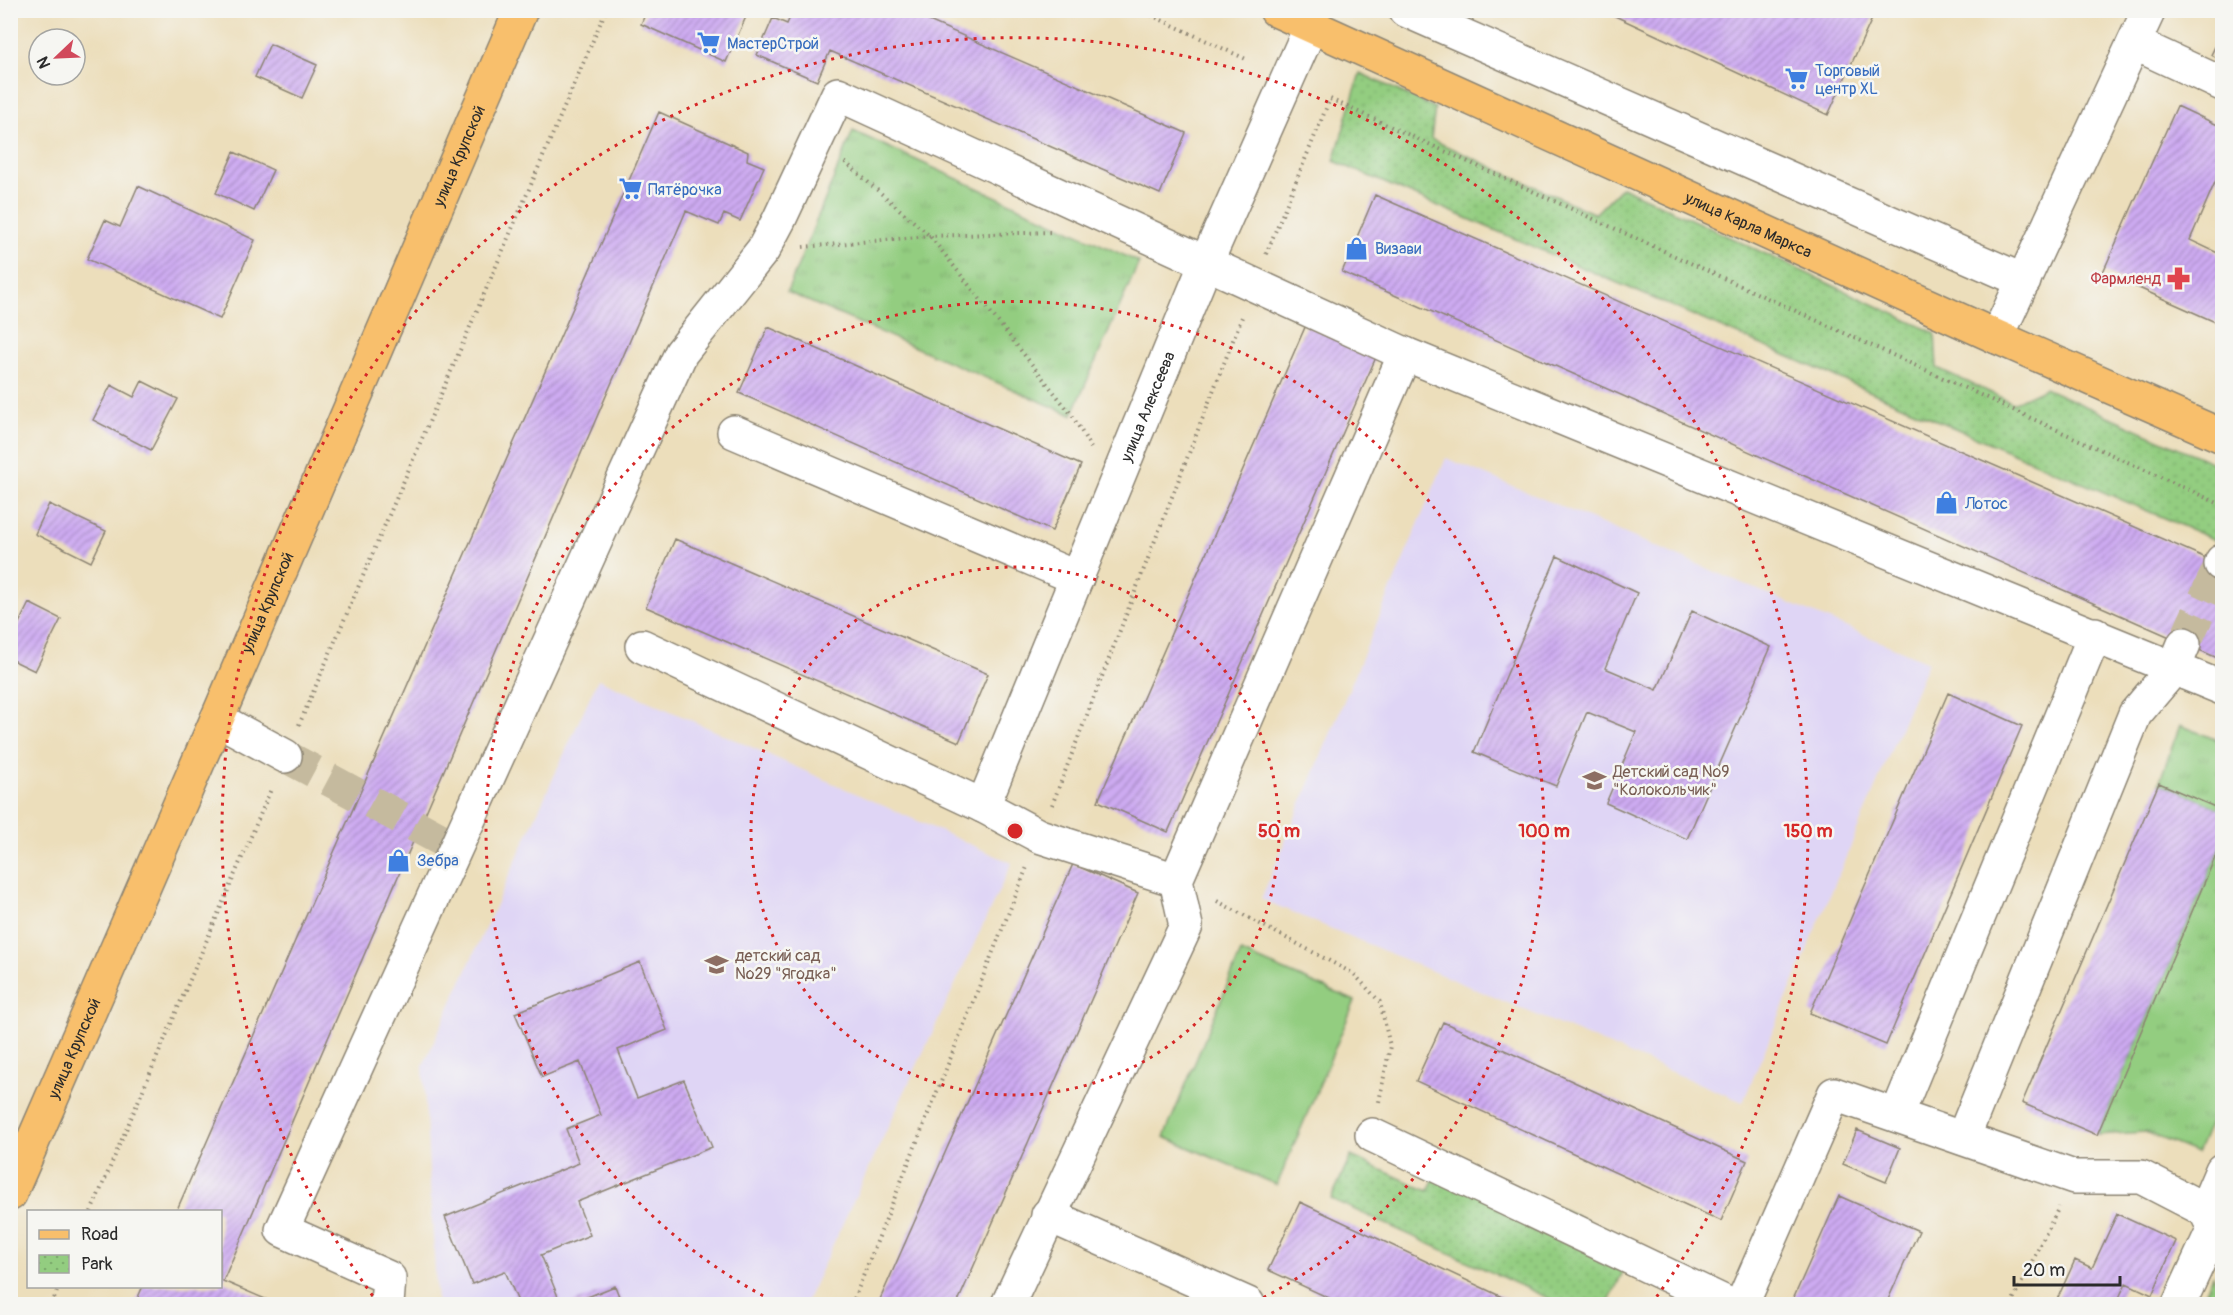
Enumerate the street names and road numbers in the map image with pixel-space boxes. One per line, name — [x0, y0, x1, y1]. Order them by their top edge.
street label: улица Крупской — [429, 103, 490, 211]
street label: улица Карла Маркса — [1681, 187, 1815, 263]
street label: улица Алексеева — [1116, 349, 1180, 466]
street label: улица Крупской — [237, 549, 298, 657]
street label: улица Крупской — [43, 995, 105, 1103]

